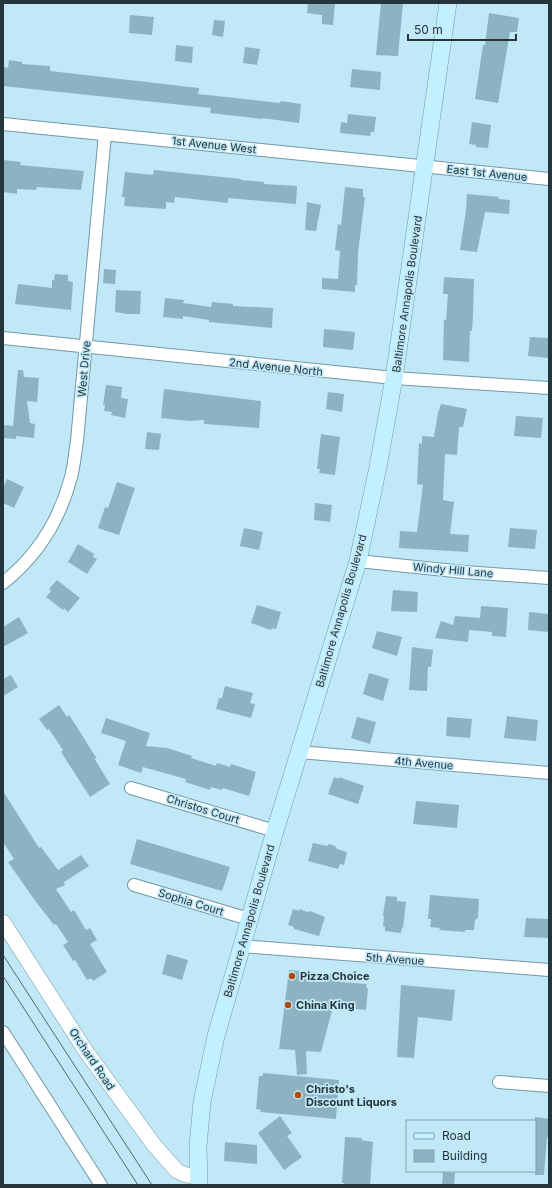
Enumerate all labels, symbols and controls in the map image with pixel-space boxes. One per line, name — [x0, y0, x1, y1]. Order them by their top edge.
scale bar — [408, 16, 516, 42]
text: 50 m — [414, 22, 443, 37]
street label: 1st Avenue West — [171, 134, 257, 156]
street label: East 1st Avenue — [446, 162, 528, 184]
street label: Baltimore Annapolis Boulevard — [389, 214, 425, 374]
street label: West Drive — [75, 340, 93, 398]
street label: 2nd Avenue North — [228, 355, 324, 379]
street label: Baltimore Annapolis Boulevard — [312, 533, 370, 689]
street label: Windy Hill Lane — [412, 560, 494, 580]
street label: 4th Avenue — [394, 753, 454, 773]
street label: Christos Court — [165, 791, 241, 827]
street label: Baltimore Annapolis Boulevard — [220, 843, 278, 999]
street label: Sophia Court — [156, 885, 226, 919]
street label: 5th Avenue — [365, 950, 425, 968]
place label: Pizza Choice — [300, 969, 370, 983]
marker: Pizza Choice — [287, 971, 297, 981]
place label: China King — [296, 998, 355, 1012]
marker: China King — [283, 1000, 293, 1010]
street label: Orchard Road — [66, 1025, 118, 1093]
place label: Christo's Discount Liquors — [306, 1082, 397, 1109]
marker: Christo's Discount Liquors — [293, 1090, 303, 1100]
legend — [406, 1120, 536, 1172]
text: Road — [442, 1128, 471, 1143]
text: Building — [442, 1148, 487, 1163]

